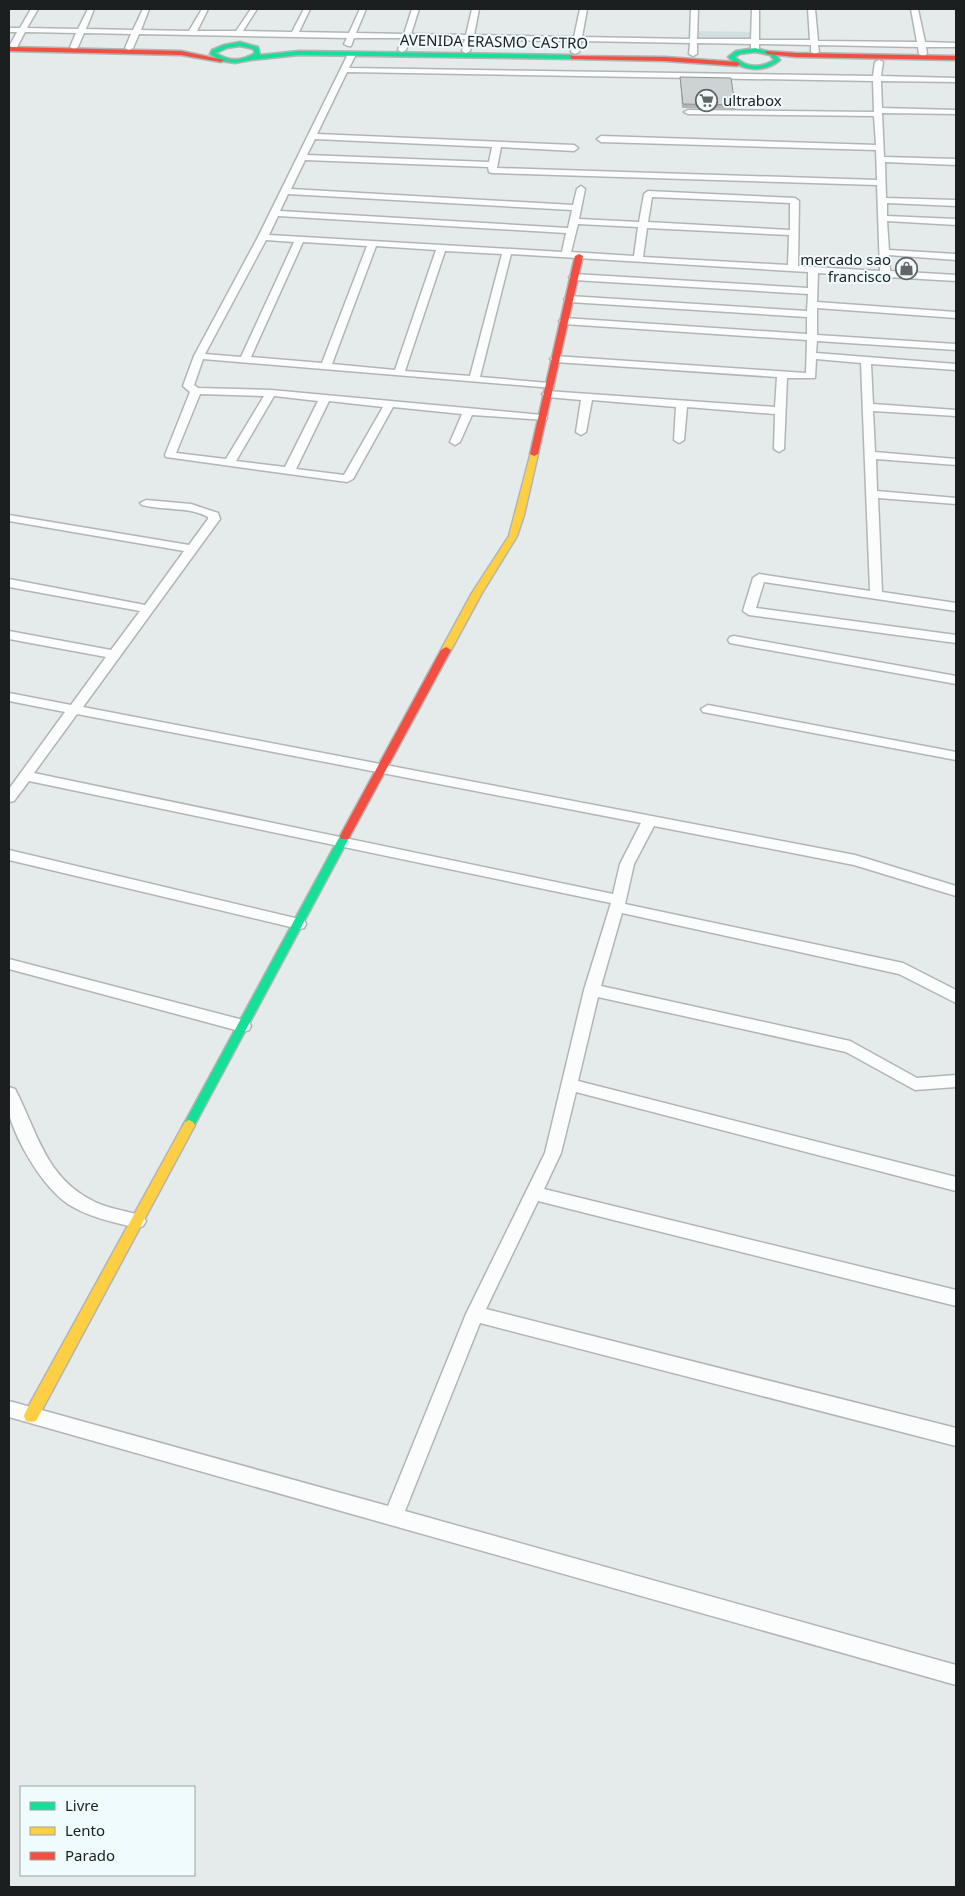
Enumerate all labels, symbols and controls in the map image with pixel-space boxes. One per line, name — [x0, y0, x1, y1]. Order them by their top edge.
street label: AVENIDA ERASMO CASTRO — [400, 29, 588, 53]
supermarket icon: ultrabox — [695, 88, 719, 112]
place label: ultrabox — [723, 90, 782, 110]
place label: mercado sao francisco — [800, 249, 891, 286]
shop icon: mercado sao francisco — [895, 256, 919, 280]
legend — [20, 1786, 195, 1876]
text: Livre — [65, 1795, 99, 1815]
text: Lento — [65, 1820, 105, 1840]
text: Parado — [65, 1845, 115, 1865]

